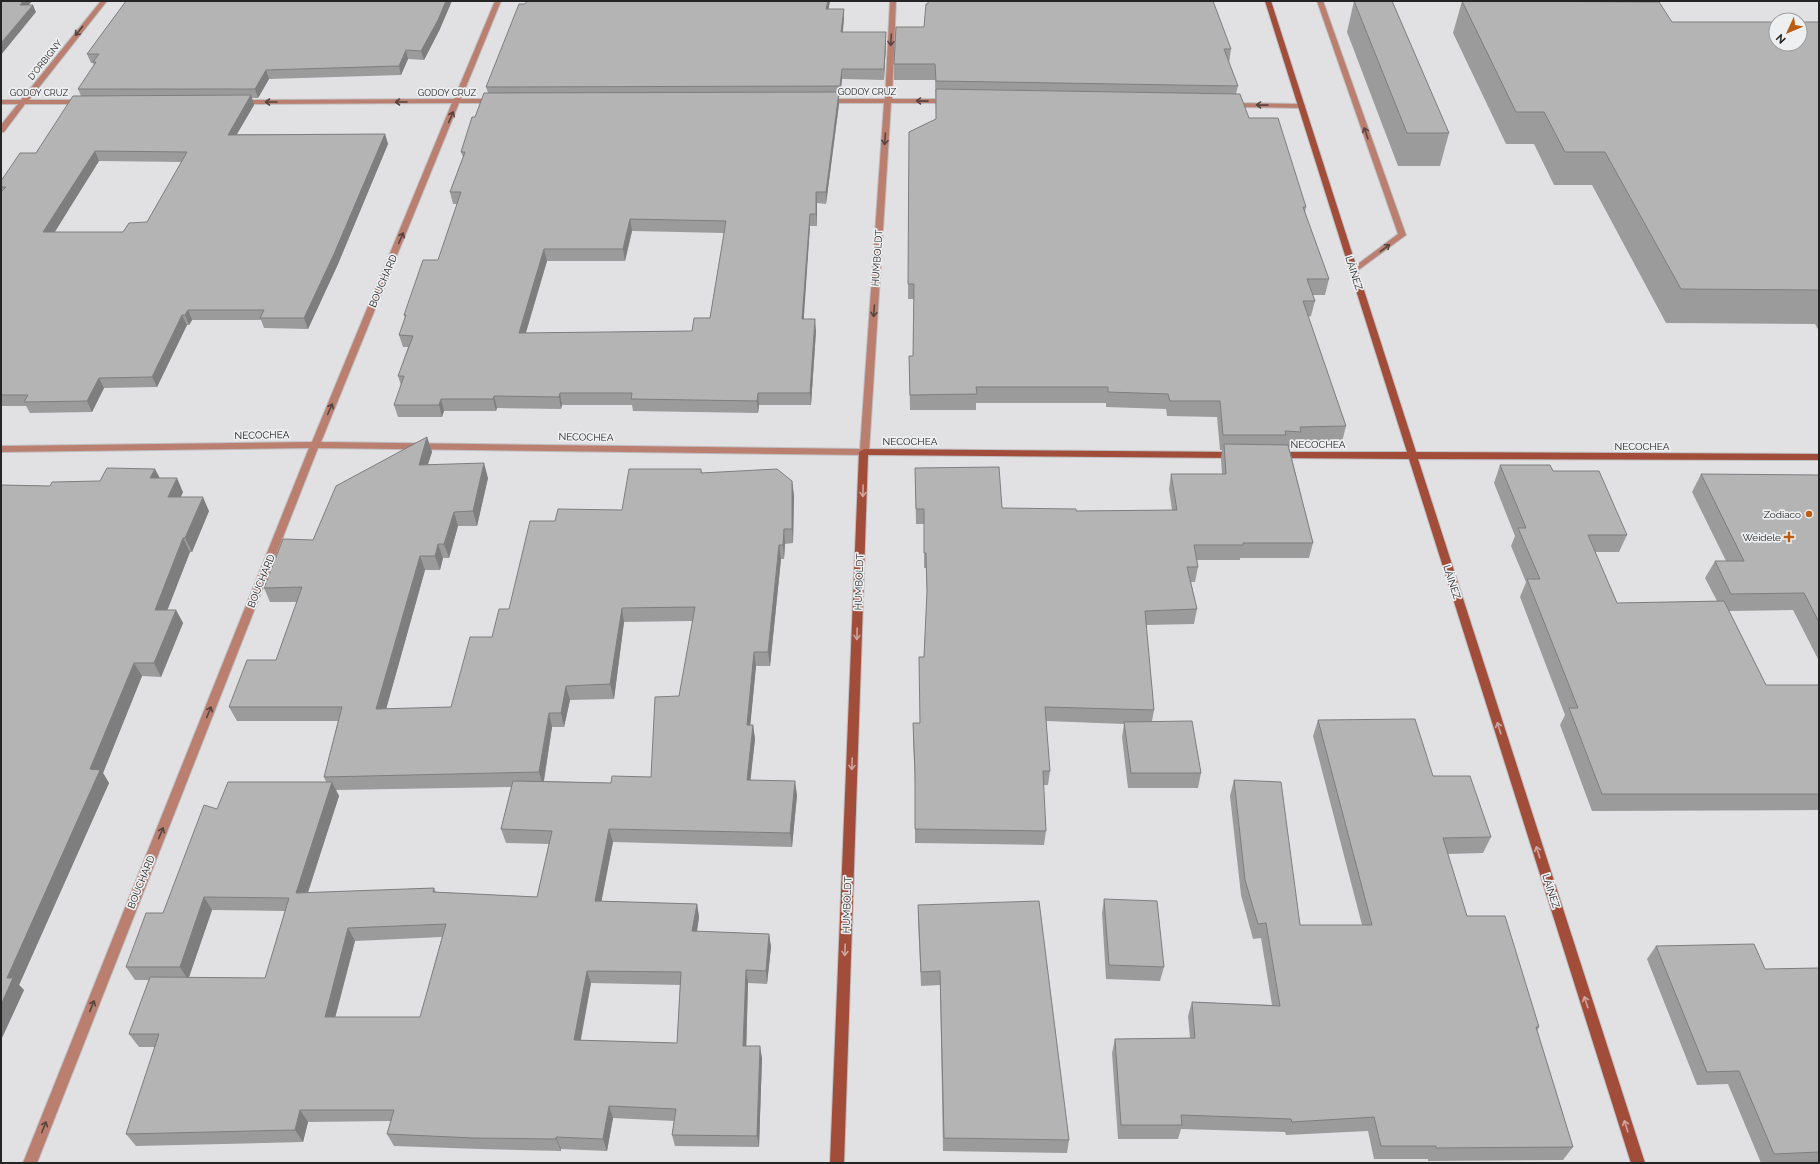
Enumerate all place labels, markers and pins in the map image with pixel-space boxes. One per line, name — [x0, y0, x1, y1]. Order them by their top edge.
place label: Zodiaco — [1764, 509, 1801, 520]
marker: Zodiaco — [1804, 509, 1814, 519]
place label: Weidele — [1742, 532, 1781, 543]
marker: Weidele — [1784, 532, 1794, 542]

